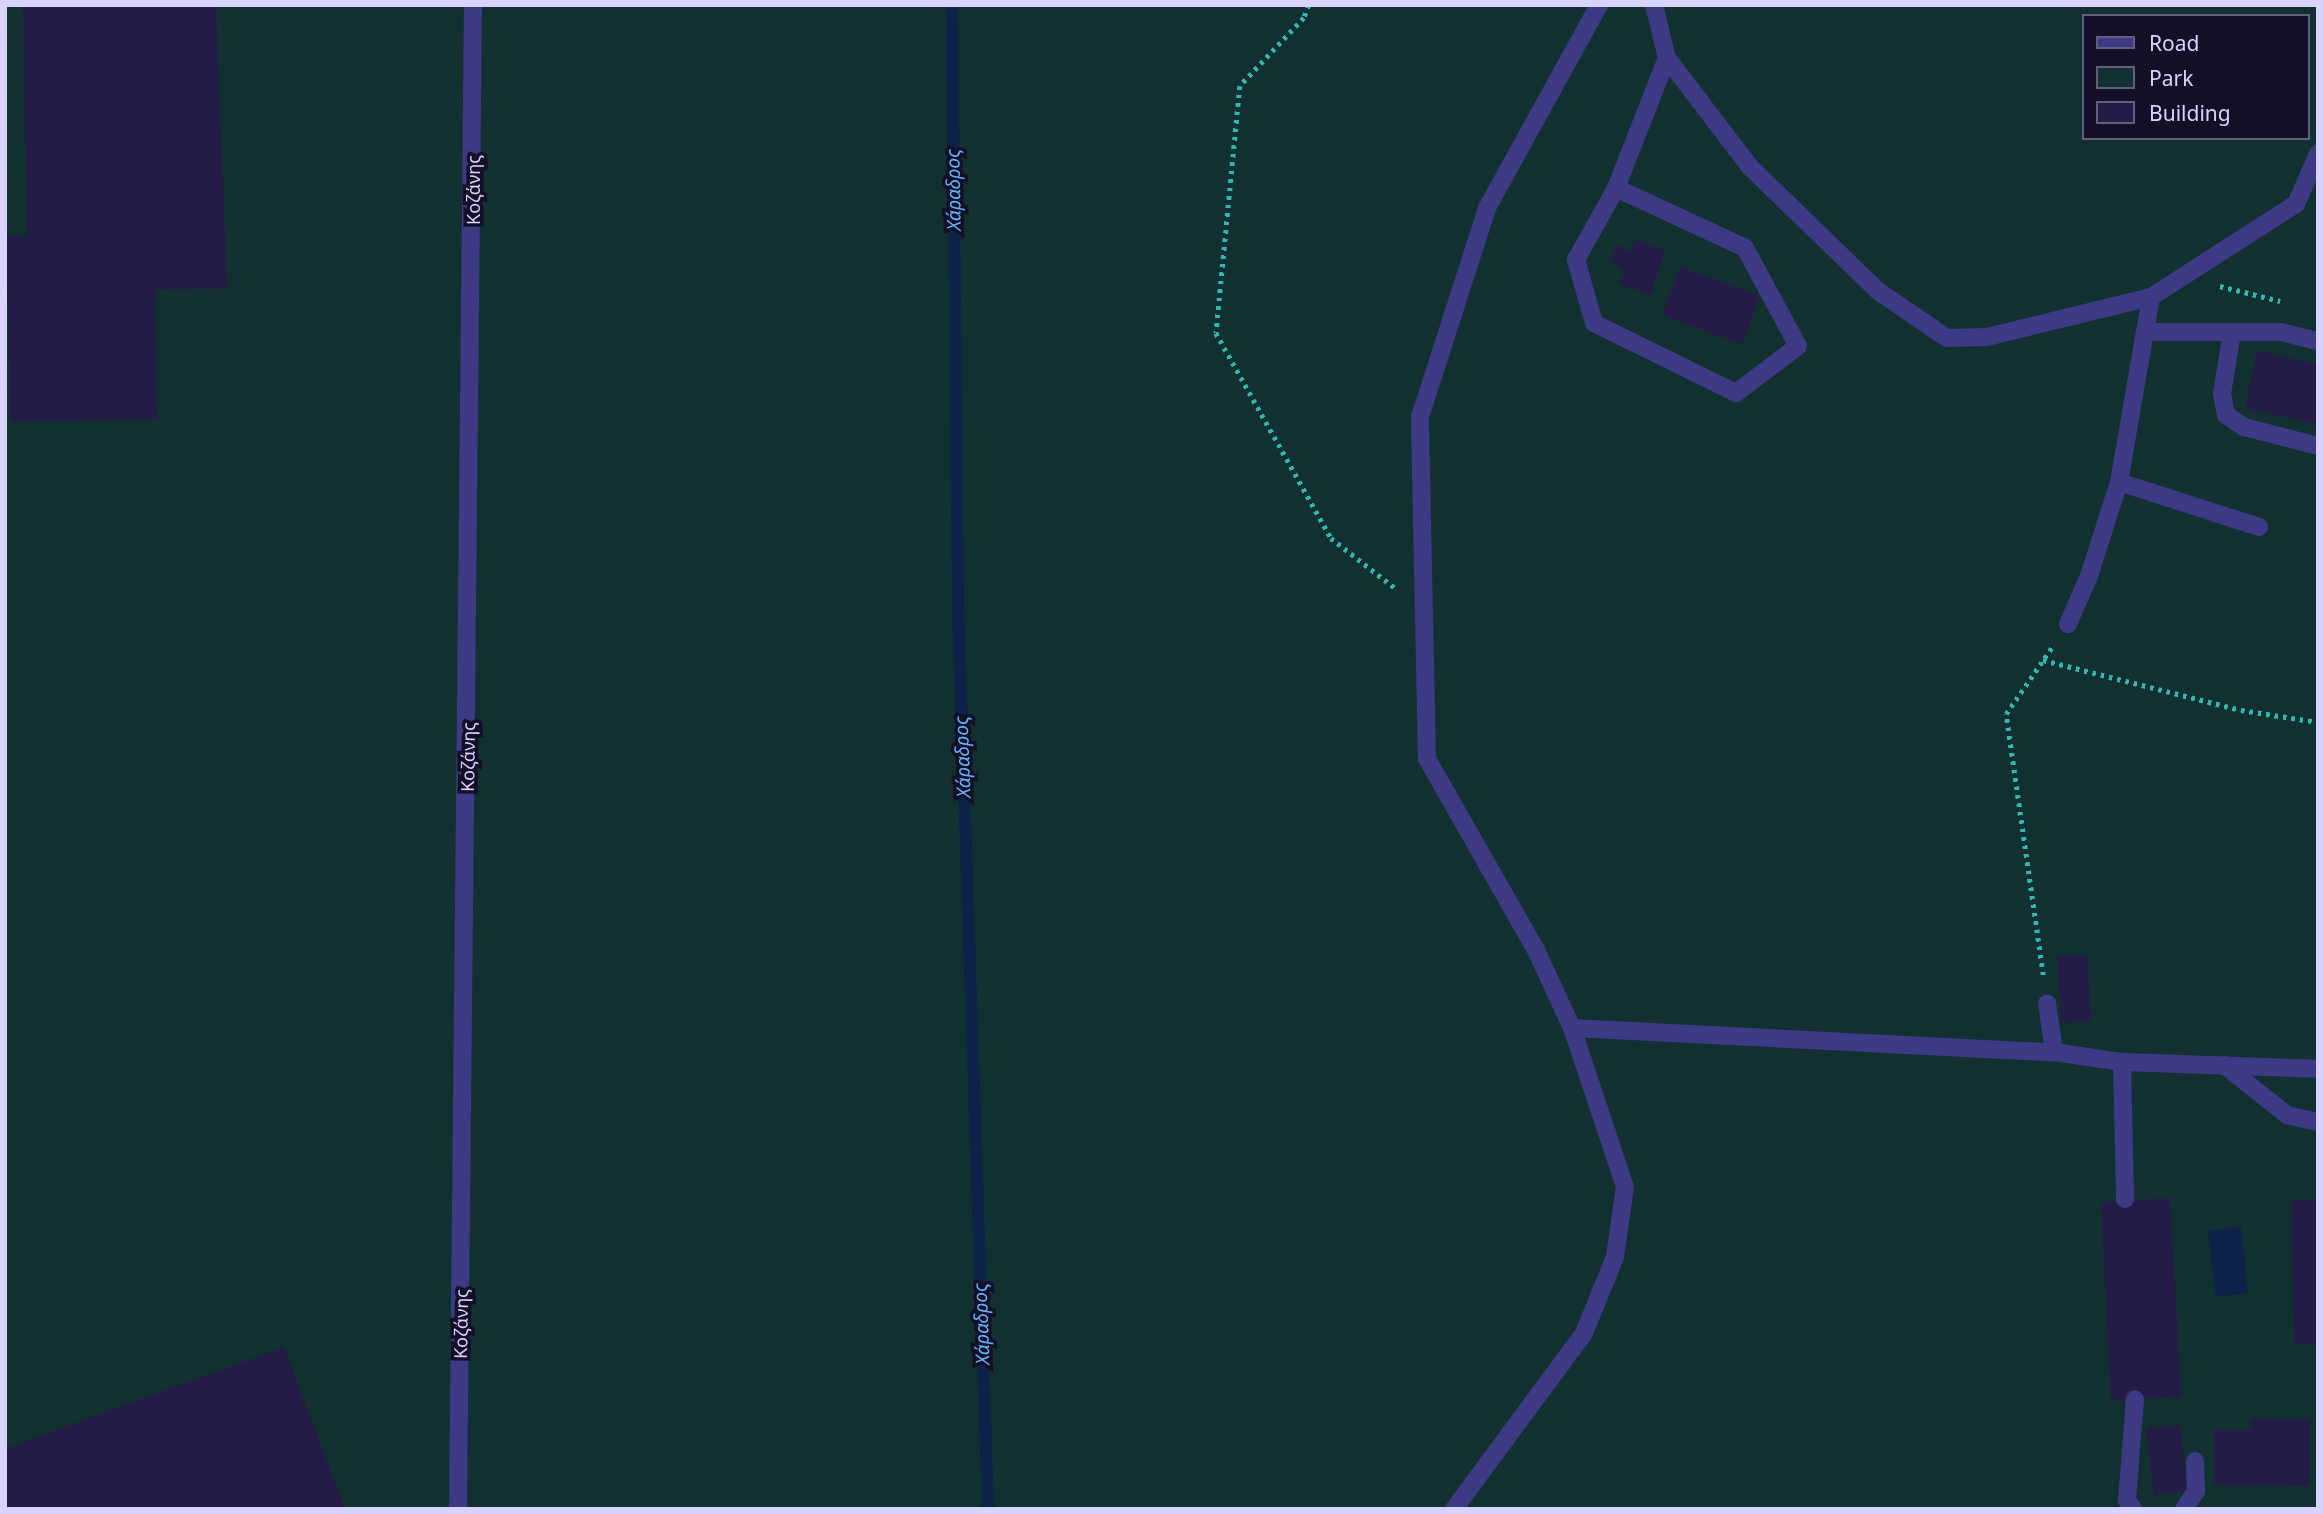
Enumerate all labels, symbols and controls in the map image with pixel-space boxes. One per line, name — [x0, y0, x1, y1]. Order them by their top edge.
legend — [2082, 14, 2309, 140]
text: Road — [2149, 29, 2199, 57]
text: Park — [2149, 64, 2193, 92]
text: Building — [2149, 99, 2231, 127]
water label: Χάραδρος — [942, 149, 966, 231]
street label: Κοζάνης — [462, 155, 484, 225]
water label: Χάραδρος — [950, 716, 976, 798]
street label: Κοζάνης — [457, 722, 479, 792]
water label: Χάραδρος — [969, 1283, 995, 1365]
street label: Κοζάνης — [450, 1289, 472, 1359]

